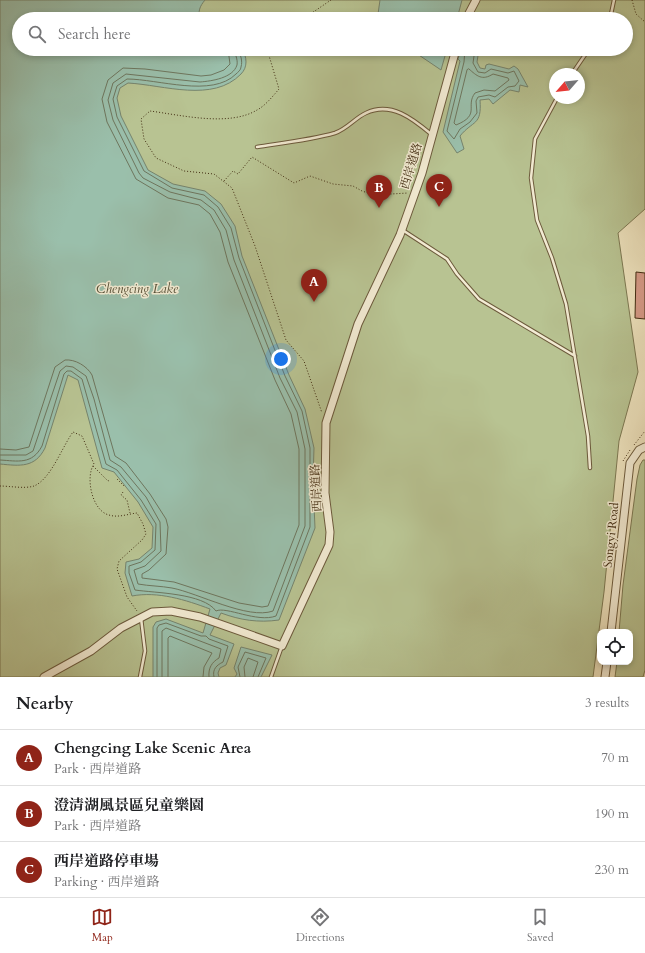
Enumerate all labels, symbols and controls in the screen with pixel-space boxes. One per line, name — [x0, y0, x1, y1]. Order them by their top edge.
search box — [12, 12, 633, 56]
icon: search — [26, 23, 48, 45]
text: Search here — [58, 24, 131, 44]
north arrow — [549, 68, 585, 104]
street label: 西岸道路 — [396, 141, 426, 191]
pin: C — [426, 174, 452, 207]
pin: B — [366, 175, 392, 208]
pin: A — [301, 269, 327, 302]
water label: Chengcing Lake — [96, 280, 179, 298]
your location — [271, 349, 291, 369]
street label: 西岸道路 — [307, 464, 325, 512]
street label: Songyi Road — [600, 501, 622, 568]
map controls — [597, 629, 633, 665]
button: locate — [597, 629, 633, 665]
text: Nearby — [16, 692, 73, 715]
text: 3 results — [585, 694, 629, 712]
text: Chengcing Lake Scenic Area — [54, 738, 251, 758]
text: A — [24, 749, 34, 767]
text: 70 m — [601, 749, 629, 767]
text: Park · 西岸道路 — [54, 760, 141, 778]
text: 澄清湖風景區兒童樂園 — [54, 795, 204, 815]
text: B — [24, 805, 34, 823]
text: 190 m — [595, 805, 629, 823]
text: Park · 西岸道路 — [54, 817, 141, 835]
text: 西岸道路停車場 — [54, 851, 159, 871]
text: C — [24, 861, 34, 879]
text: 230 m — [595, 861, 629, 879]
text: Parking · 西岸道路 — [54, 873, 160, 891]
tab: Map — [91, 906, 113, 945]
tab: Directions — [296, 906, 344, 945]
tab: Saved — [527, 906, 554, 945]

